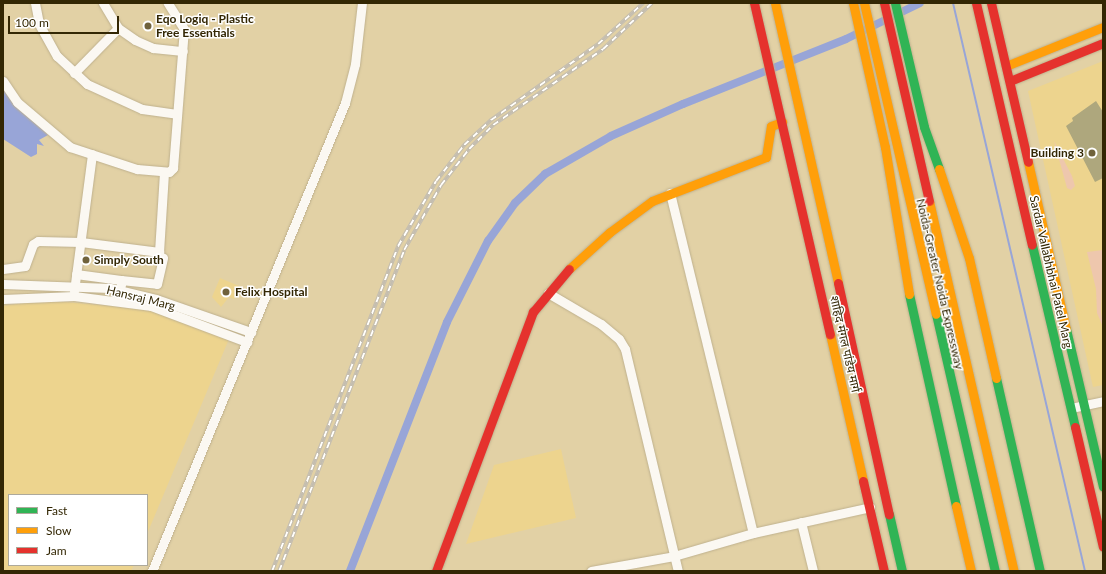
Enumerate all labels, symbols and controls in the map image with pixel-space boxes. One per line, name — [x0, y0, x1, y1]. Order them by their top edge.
scale bar — [10, 8, 121, 34]
place label: Eqo Logiq - Plastic Free Essentials — [156, 12, 254, 40]
text: 100 m — [15, 15, 49, 30]
marker: Eqo Logiq - Plastic Free Essentials — [143, 21, 153, 31]
place label: Building 3 — [1031, 146, 1084, 160]
marker: Building 3 — [1087, 148, 1097, 158]
street label: Sardar Vallabhbhai Patel Marg — [1026, 194, 1076, 350]
street label: Noida-Greater Noida Expressway — [913, 197, 967, 371]
place label: Simply South — [94, 253, 164, 267]
marker: Simply South — [81, 255, 91, 265]
street label: Hansraj Marg — [105, 282, 177, 314]
place label: Felix Hospital — [235, 285, 307, 299]
marker: Felix Hospital — [220, 286, 232, 298]
street label: शाहिद मंगल पांडेय मार्ग — [827, 294, 863, 394]
legend — [8, 494, 148, 566]
text: Fast — [46, 503, 67, 518]
text: Slow — [46, 523, 71, 538]
text: Jam — [46, 543, 67, 558]

